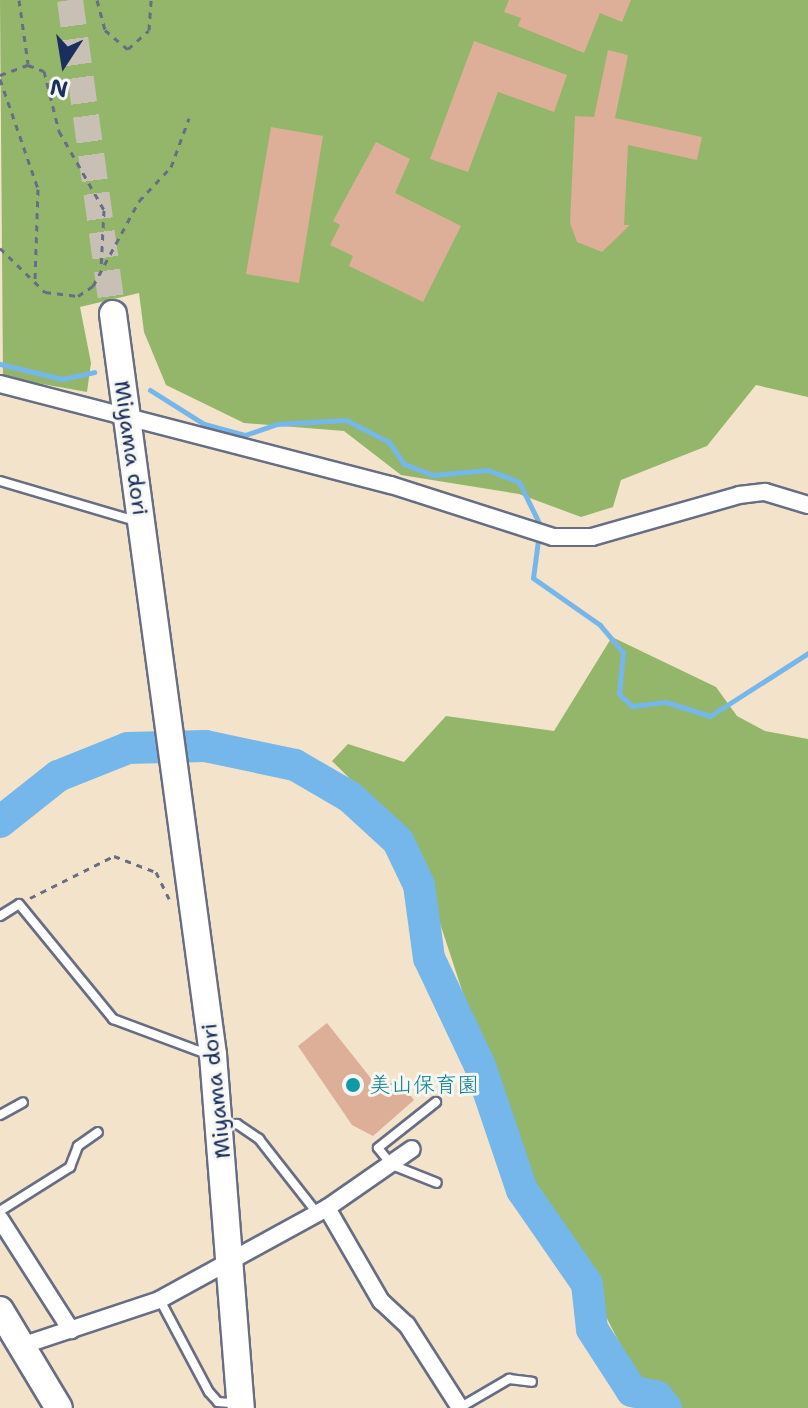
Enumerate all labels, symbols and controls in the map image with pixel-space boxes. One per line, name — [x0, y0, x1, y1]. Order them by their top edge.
north arrow — [24, 24, 104, 104]
text: N — [47, 72, 70, 104]
street label: Miyama dori — [108, 379, 154, 517]
street label: Miyama dori — [196, 1022, 236, 1160]
place label: 美山保育園 — [369, 1072, 479, 1098]
marker: 美山保育園 — [344, 1076, 362, 1094]

